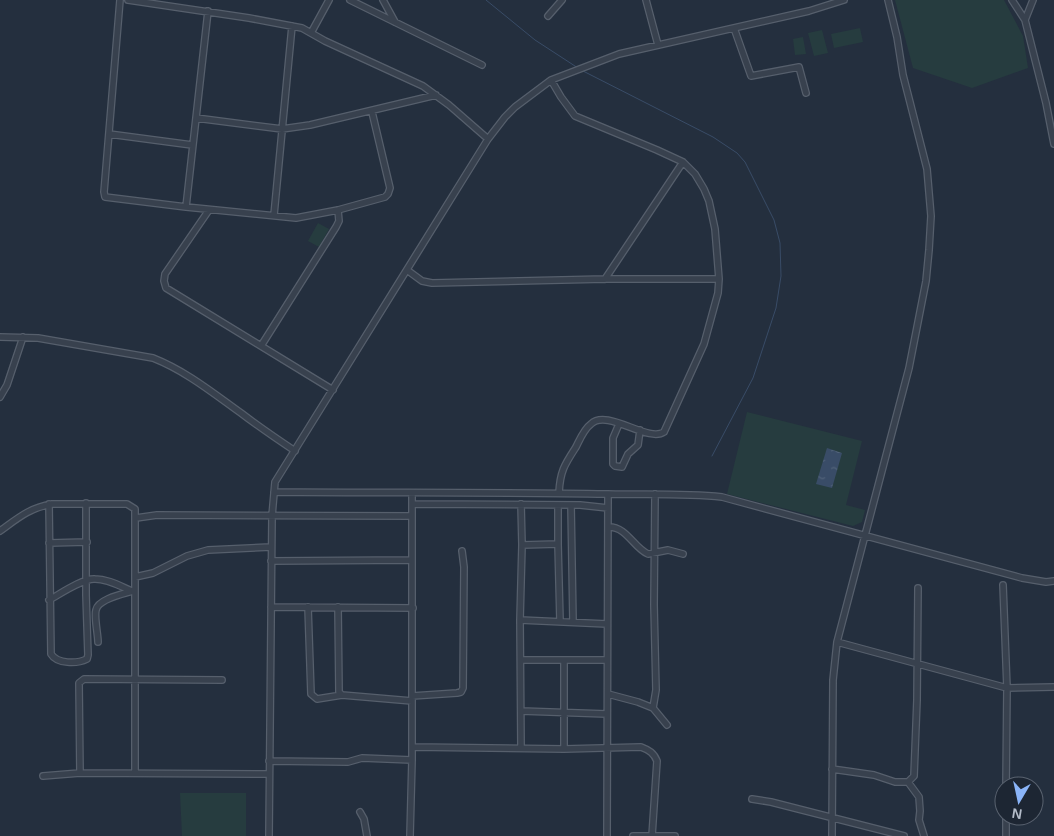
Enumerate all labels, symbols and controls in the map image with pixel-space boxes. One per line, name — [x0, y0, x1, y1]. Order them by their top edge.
north arrow — [994, 776, 1044, 826]
text: N — [1011, 805, 1023, 823]

